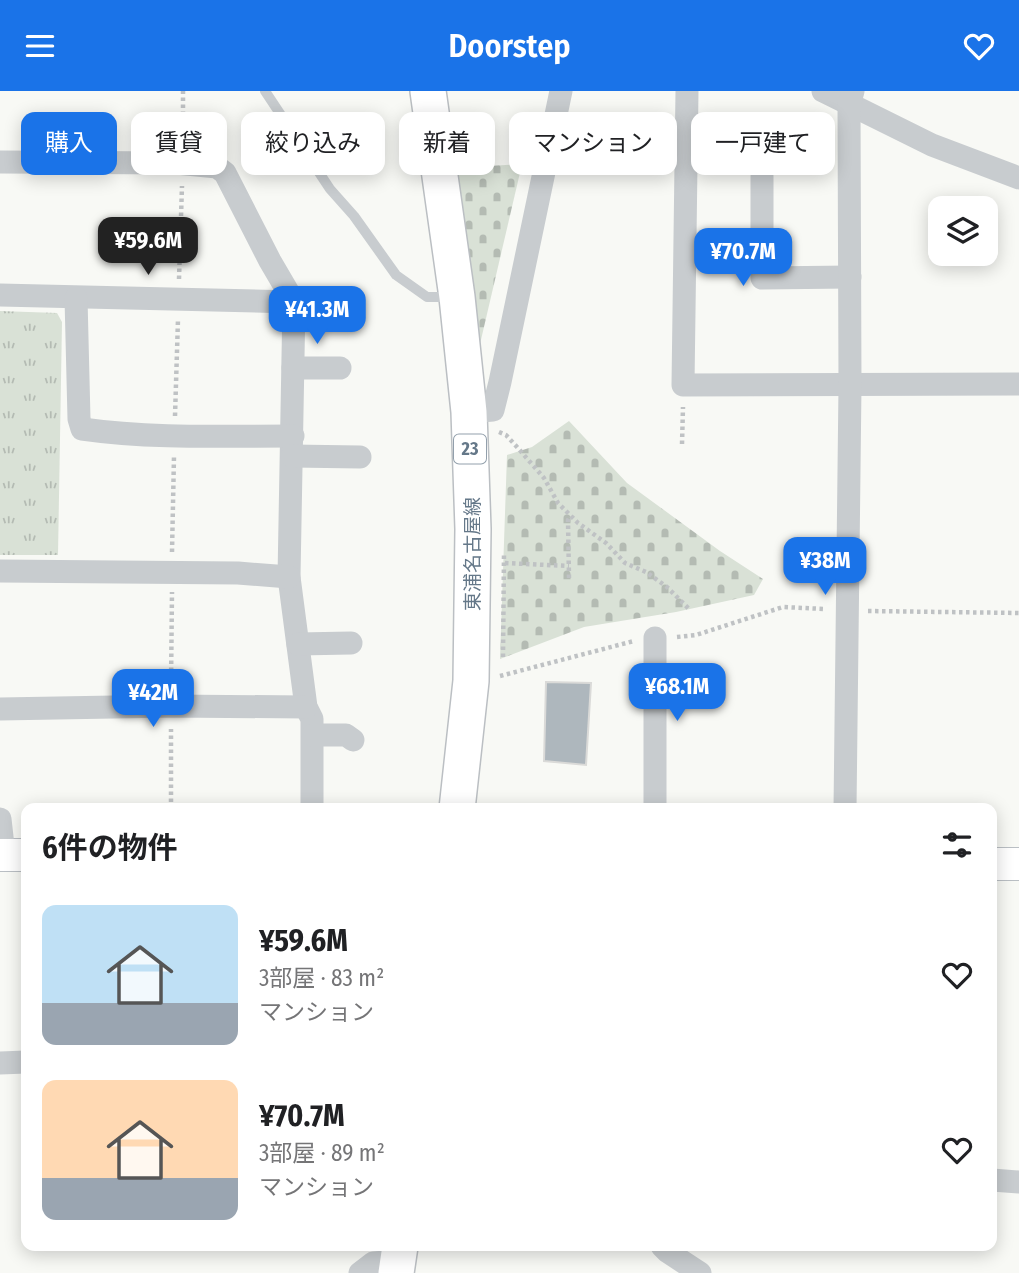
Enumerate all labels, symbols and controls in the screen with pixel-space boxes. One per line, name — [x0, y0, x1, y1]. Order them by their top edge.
icon: menu — [21, 27, 59, 65]
text: Doorstep — [448, 27, 571, 65]
icon: heart — [960, 27, 998, 65]
chip: 購入 — [21, 112, 117, 175]
chip: 賃貸 — [131, 112, 227, 175]
chip: 絞り込み — [241, 112, 385, 175]
chip: 新着 — [399, 112, 495, 175]
chip: マンション — [509, 112, 677, 175]
chip: 一戸建て — [691, 112, 835, 175]
map controls — [928, 196, 998, 266]
button: layers — [928, 196, 998, 266]
pin: ¥59.6M — [91, 218, 205, 277]
text: ¥59.6M — [114, 226, 182, 254]
pin: ¥70.7M — [686, 229, 800, 288]
text: ¥70.7M — [710, 237, 776, 265]
pin: ¥41.3M — [260, 287, 374, 346]
text: ¥41.3M — [285, 295, 349, 323]
road number: 23 — [454, 435, 486, 463]
street label: 東浦名古屋線 — [461, 497, 484, 611]
pin: ¥38M — [784, 538, 866, 597]
text: ¥38M — [799, 546, 851, 574]
pin: ¥68.1M — [620, 663, 734, 723]
pin: ¥42M — [112, 669, 194, 729]
text: ¥68.1M — [645, 672, 709, 700]
text: ¥42M — [128, 678, 178, 706]
icon: filters — [938, 826, 976, 864]
text: 6件の物件 — [42, 830, 178, 866]
text: ¥59.6M — [259, 923, 348, 959]
icon: home — [98, 933, 182, 1017]
icon: heart — [938, 956, 976, 994]
text: 3部屋 · 83 m² — [259, 964, 384, 992]
text: マンション — [259, 998, 374, 1026]
text: ¥70.7M — [259, 1098, 345, 1134]
icon: home — [98, 1108, 182, 1192]
icon: heart — [938, 1131, 976, 1169]
text: 3部屋 · 89 m² — [259, 1139, 385, 1167]
text: マンション — [259, 1173, 374, 1201]

